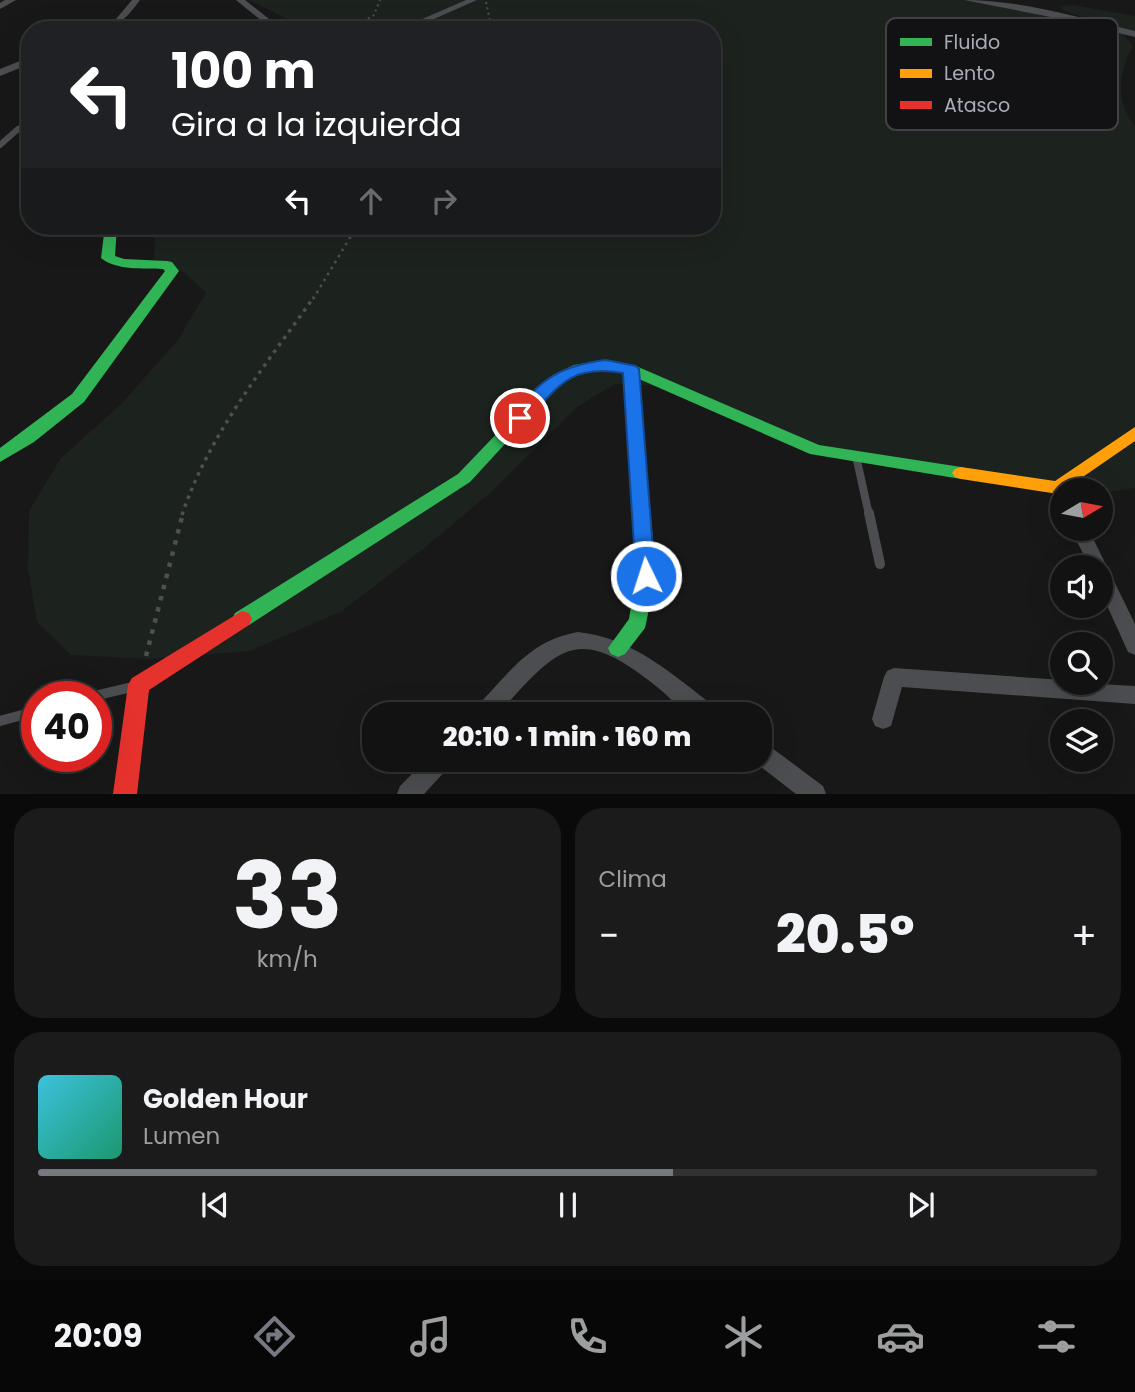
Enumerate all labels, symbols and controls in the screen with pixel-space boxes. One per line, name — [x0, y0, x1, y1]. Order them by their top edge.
legend — [886, 18, 1118, 130]
text: Fluido — [944, 29, 1000, 56]
text: 100 m — [171, 37, 316, 105]
icon: left — [56, 49, 147, 140]
text: Lento — [944, 60, 995, 87]
text: Atasco — [944, 92, 1010, 119]
text: Gira a la izquierda — [171, 102, 462, 147]
icon: left — [279, 182, 317, 220]
icon: ahead — [352, 182, 390, 220]
icon: right — [425, 182, 463, 220]
pin — [490, 388, 550, 448]
icon: arrive — [501, 399, 539, 437]
north arrow — [1050, 478, 1113, 541]
map controls — [1050, 478, 1113, 772]
position arrow — [609, 539, 683, 613]
button: sound — [1050, 555, 1113, 618]
button: search — [1050, 632, 1113, 695]
speed limit sign: 40 — [21, 681, 112, 772]
button: layers — [1050, 709, 1113, 772]
text: 20:10 · 1 min · 160 m — [443, 719, 691, 755]
text: 33 — [232, 832, 342, 960]
text: Clima — [599, 863, 667, 895]
text: 20.5° — [776, 898, 914, 971]
text: − — [599, 909, 619, 962]
text: + — [1071, 909, 1097, 962]
text: km/h — [257, 943, 318, 975]
text: Golden Hour — [143, 1081, 308, 1117]
text: Lumen — [143, 1120, 220, 1152]
icon: previous — [196, 1186, 234, 1224]
icon: pause — [549, 1186, 587, 1224]
icon: next — [902, 1186, 940, 1224]
icon: directions — [250, 1312, 299, 1361]
icon: music — [406, 1312, 455, 1361]
icon: phone — [563, 1312, 612, 1361]
icon: climate — [719, 1312, 768, 1361]
icon: car — [876, 1312, 925, 1361]
icon: filters — [1032, 1312, 1081, 1361]
text: 20:09 — [54, 1313, 143, 1358]

